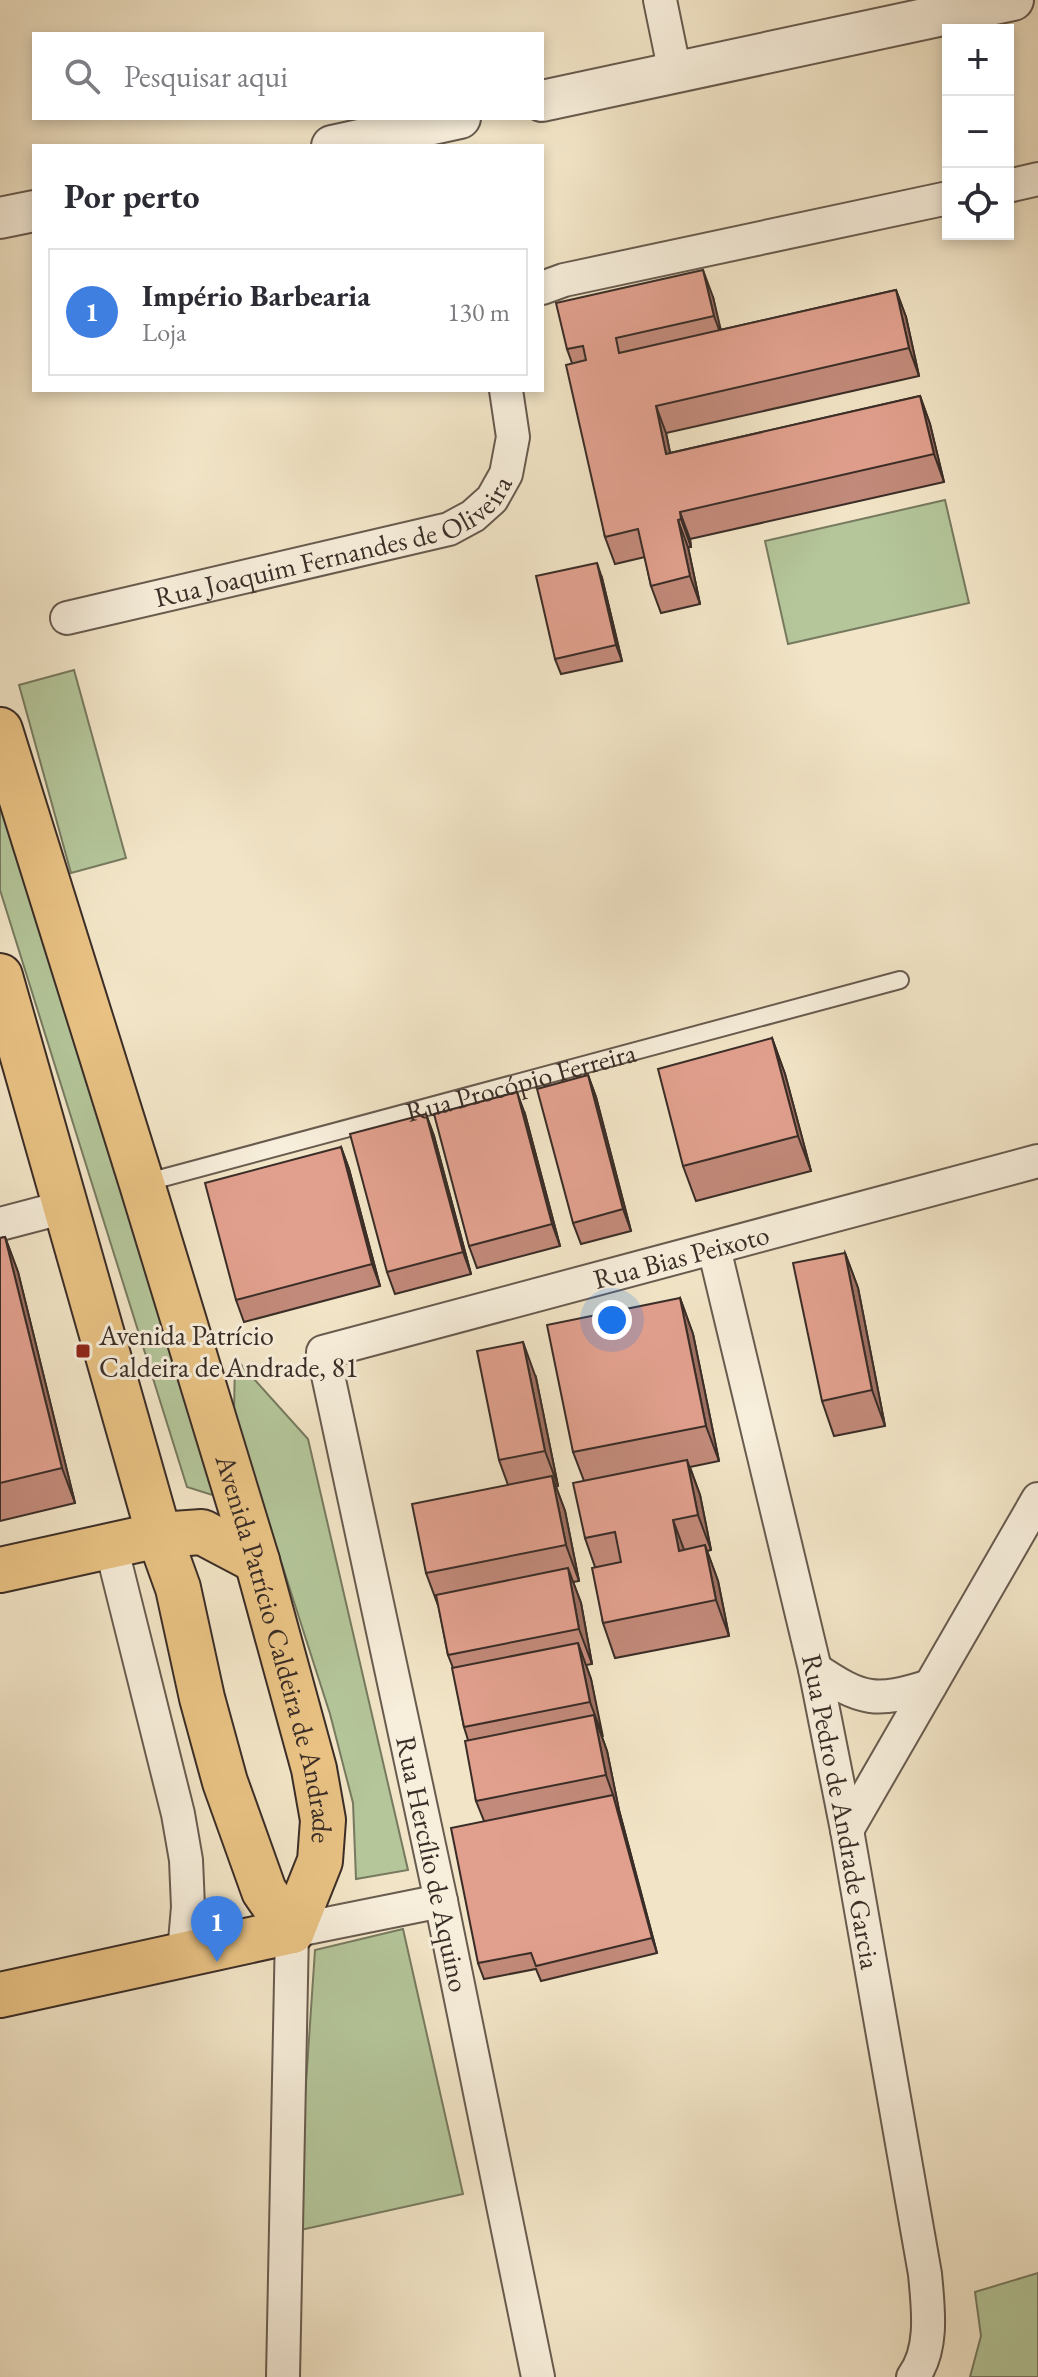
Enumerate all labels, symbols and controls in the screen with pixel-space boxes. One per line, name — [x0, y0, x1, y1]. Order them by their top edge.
map controls — [942, 24, 1014, 240]
button: + — [942, 24, 1014, 96]
search box — [32, 32, 544, 120]
icon: search — [60, 54, 104, 98]
text: Pesquisar aqui — [124, 57, 288, 96]
button: − — [942, 96, 1014, 168]
button: locate — [942, 168, 1014, 240]
text: Por perto — [64, 174, 200, 218]
text: Império Barbearia — [142, 276, 370, 315]
text: 1 — [85, 295, 99, 329]
text: 130 m — [447, 295, 510, 329]
text: Loja — [142, 315, 186, 349]
street label: Rua Joaquim Fernandes de Oliveira — [151, 468, 520, 615]
street label: Rua Procópio Ferreira — [401, 1033, 641, 1130]
street label: Rua Bias Peixoto — [589, 1216, 773, 1297]
your location — [592, 1300, 632, 1340]
place label: Avenida Patrício Caldeira de Andrade, 81 — [98, 1317, 358, 1385]
marker: Avenida Patrício Caldeira de Andrade, 81 — [74, 1342, 92, 1360]
street label: Avenida Patrício Caldeira de Andrade — [207, 1449, 341, 1845]
street label: Rua Pedro de Andrade Garcia — [794, 1650, 889, 1973]
street label: Rua Hercílio de Aquino — [388, 1733, 478, 1995]
pin: 1 — [191, 1896, 243, 1962]

